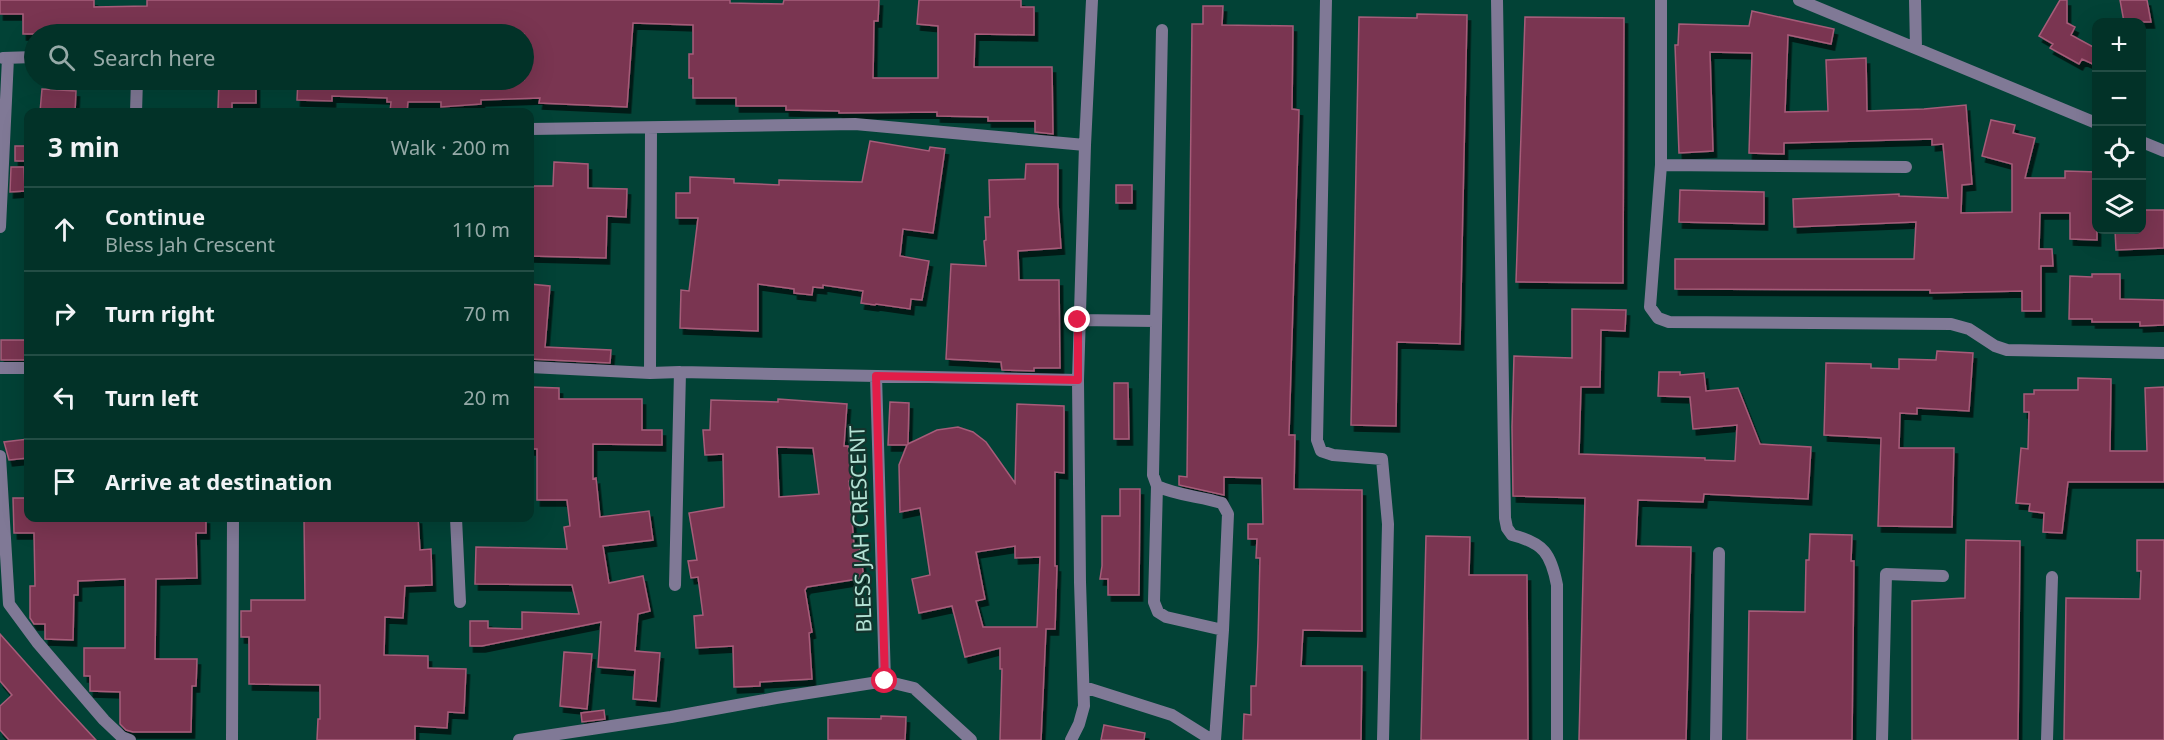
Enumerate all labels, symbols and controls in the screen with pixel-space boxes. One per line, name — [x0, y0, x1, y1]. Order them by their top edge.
map controls — [2092, 18, 2146, 234]
button: + — [2092, 18, 2146, 72]
search box — [24, 24, 534, 90]
icon: search — [45, 41, 78, 74]
text: Search here — [93, 42, 215, 72]
button: − — [2092, 72, 2146, 126]
button: locate — [2092, 126, 2146, 180]
text: 3 min — [48, 129, 120, 165]
text: Walk · 200 m — [391, 134, 510, 161]
button: layers — [2092, 180, 2146, 234]
text: Continue — [105, 201, 205, 231]
icon: ahead — [48, 213, 81, 246]
text: 110 m — [452, 216, 510, 243]
text: Bless Jah Crescent — [105, 231, 275, 258]
icon: right — [48, 297, 81, 330]
text: Turn right — [105, 298, 215, 328]
text: 70 m — [463, 300, 510, 327]
route end — [1064, 306, 1090, 332]
icon: left — [48, 381, 81, 414]
text: Turn left — [105, 382, 199, 412]
text: 20 m — [463, 384, 510, 411]
street label: BLESS JAH CRESCENT — [842, 425, 878, 633]
icon: arrive — [48, 465, 81, 498]
text: Arrive at destination — [105, 466, 332, 496]
route start — [871, 667, 897, 693]

